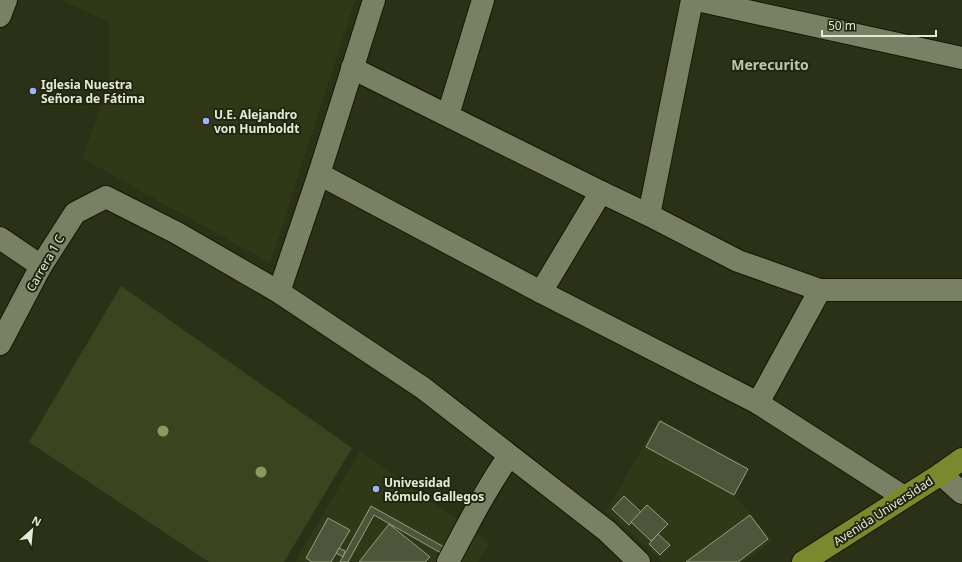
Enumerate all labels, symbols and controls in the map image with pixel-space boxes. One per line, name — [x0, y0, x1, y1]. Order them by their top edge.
scale bar — [822, 12, 936, 38]
text: 50 m — [828, 17, 856, 34]
district label: Merecurito — [731, 55, 809, 74]
place label: Iglesia Nuestra Señora de Fátima — [41, 76, 145, 107]
marker: Iglesia Nuestra Señora de Fátima — [28, 86, 38, 96]
place label: U.E. Alejandro von Humboldt — [214, 106, 299, 137]
marker: U.E. Alejandro von Humboldt — [201, 116, 211, 126]
street label: Carrera 1 C — [22, 231, 68, 294]
street label: Avenida Universidad — [830, 472, 936, 550]
place label: Univesidad Rómulo Gallegos — [384, 474, 484, 505]
marker: Univesidad Rómulo Gallegos — [371, 484, 381, 494]
north arrow — [12, 510, 52, 550]
text: N — [29, 512, 44, 529]

